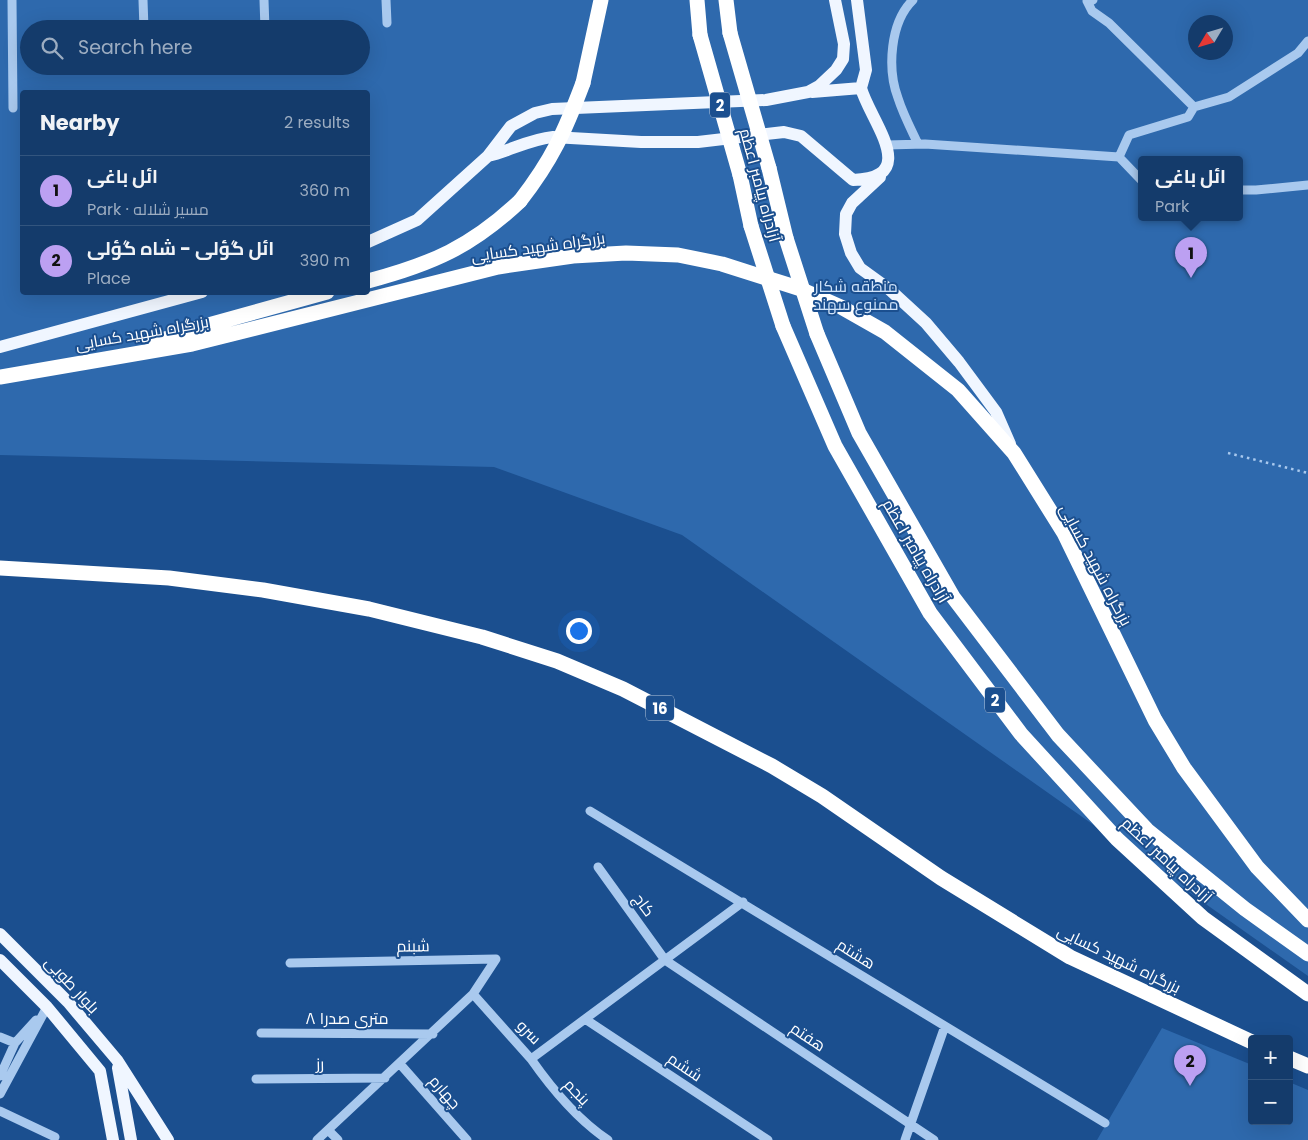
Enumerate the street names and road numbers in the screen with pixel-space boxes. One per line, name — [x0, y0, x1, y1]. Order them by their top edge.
road number: 2 — [710, 92, 730, 118]
street label: آزادراه پیامبر اعظم — [734, 126, 786, 245]
street label: بزرگراه شهید کسایی — [470, 226, 606, 268]
street label: بزرگراه شهید کسایی — [74, 310, 210, 356]
street label: آزادراه پیامبر اعظم — [877, 495, 955, 608]
street label: بزرگراه شهید کسایی — [1054, 500, 1138, 630]
road number: 2 — [985, 688, 1005, 712]
road number: 16 — [646, 696, 674, 720]
street label: آزادراه پیامبر اعظم — [1116, 812, 1218, 909]
street label: کاج — [628, 889, 660, 921]
street label: بزرگراه شهید کسایی — [1053, 919, 1185, 999]
street label: هشتم — [832, 933, 880, 975]
street label: شبنم — [396, 934, 430, 958]
street label: بلوار طوبی — [39, 951, 105, 1019]
street label: ۸ متری صدرا — [306, 1007, 388, 1030]
street label: سرو — [512, 1015, 546, 1049]
street label: هفتم — [786, 1017, 830, 1057]
street label: ششم — [663, 1047, 707, 1087]
street label: رز — [315, 1052, 324, 1076]
street label: چهارم — [424, 1070, 466, 1114]
street label: پنجم — [559, 1074, 596, 1111]

